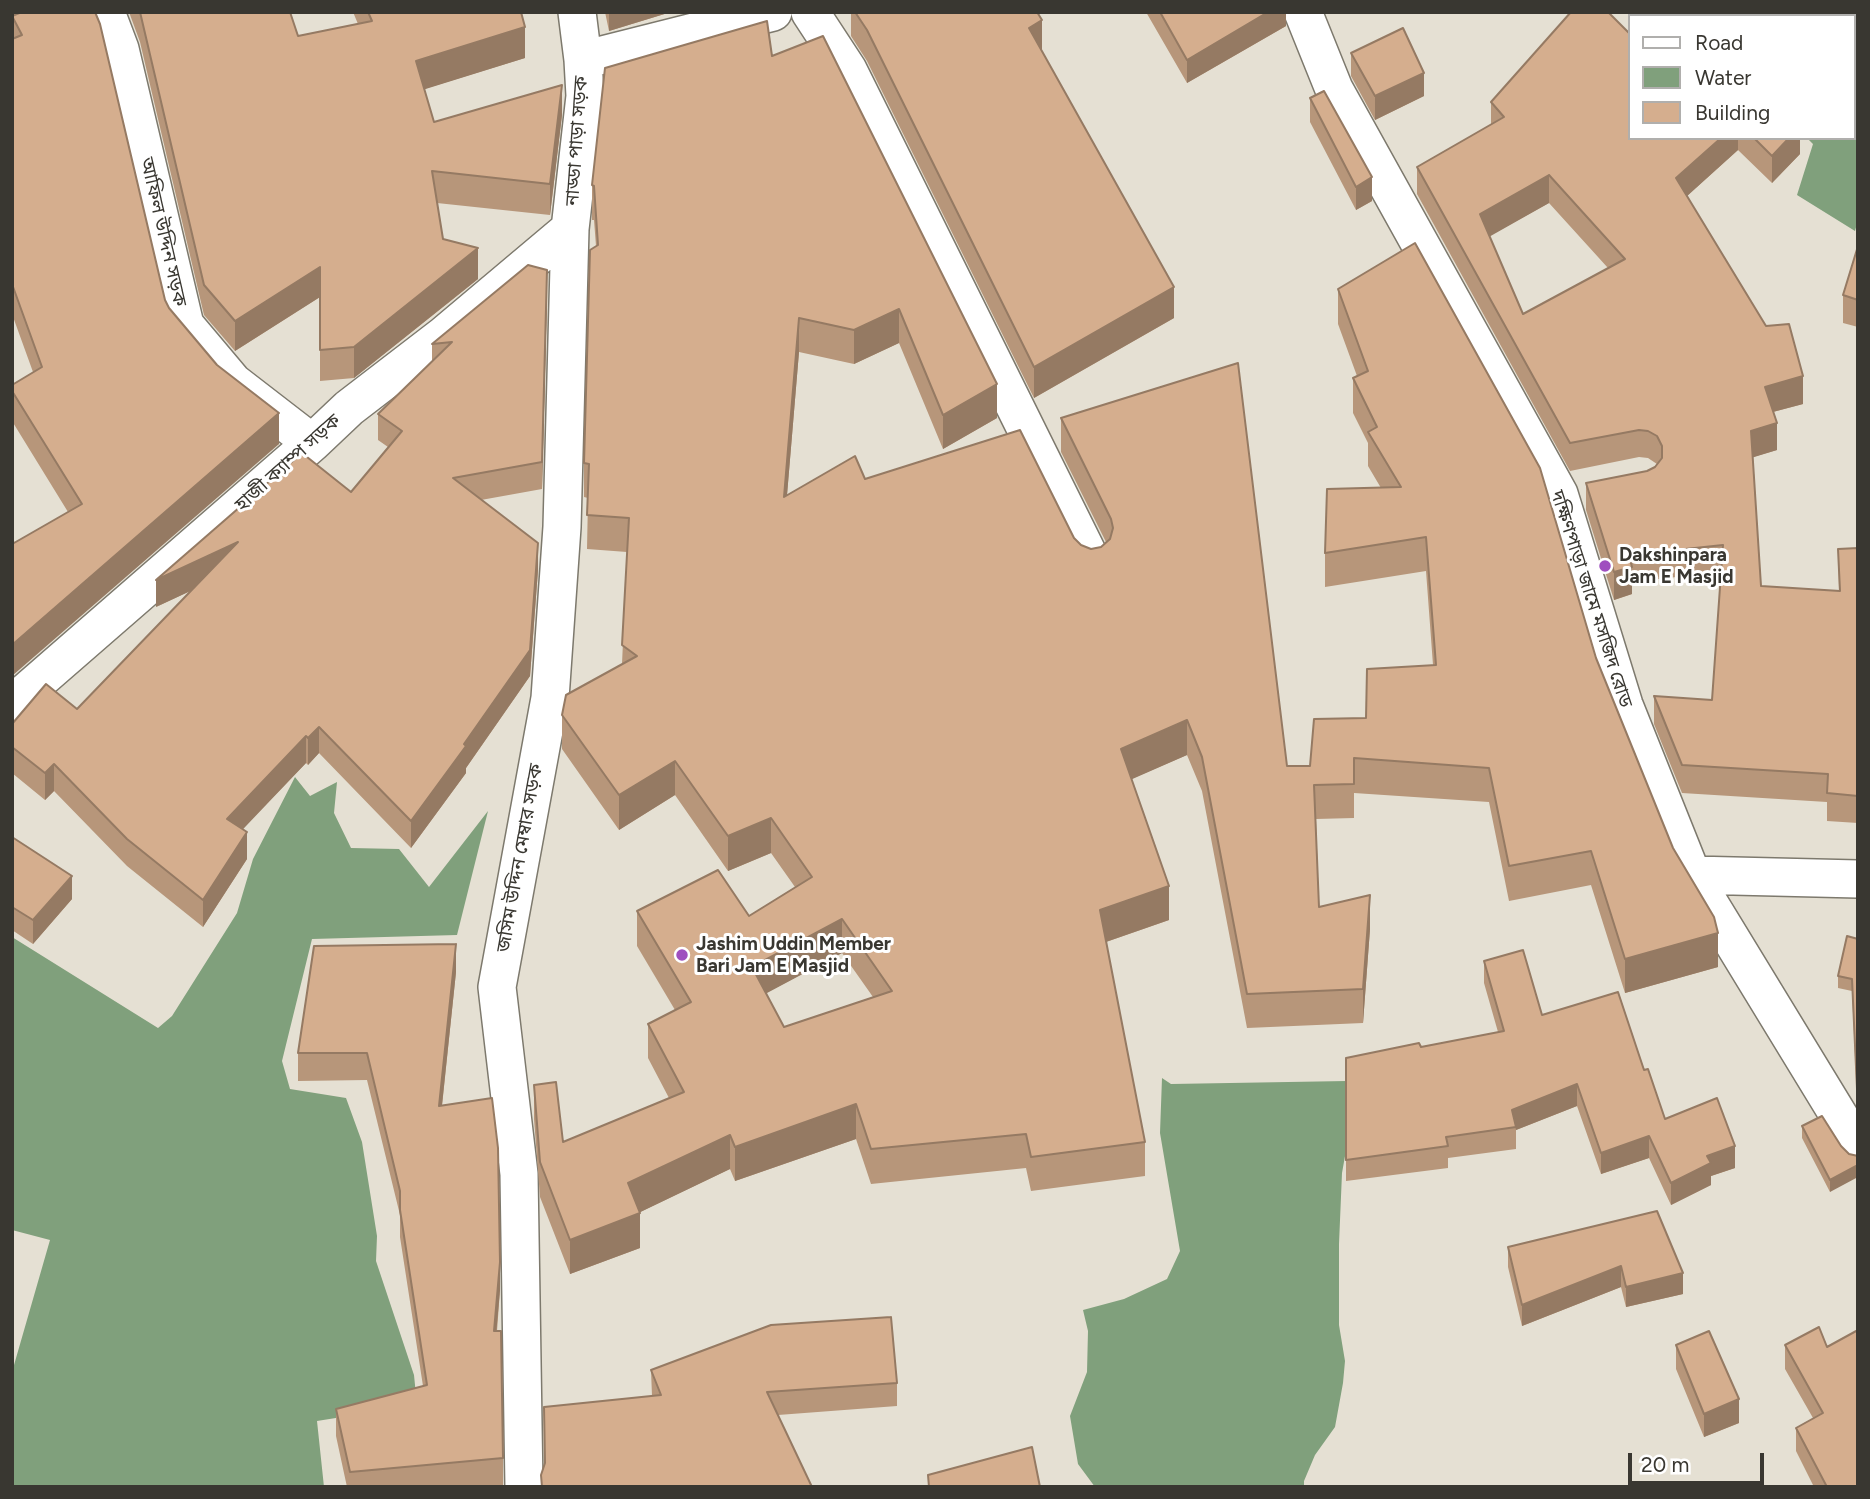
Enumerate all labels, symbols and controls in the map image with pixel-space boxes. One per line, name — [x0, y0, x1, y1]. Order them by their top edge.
legend — [1629, 14, 1856, 140]
text: Road — [1695, 30, 1743, 55]
text: Water — [1695, 65, 1751, 90]
street label: নাড্ডা পাড়া সড়ক — [561, 75, 593, 207]
text: Building — [1695, 100, 1770, 125]
street label: আফিল উদ্দিন সড়ক — [135, 155, 191, 309]
street label: হাজী ক্যাম্প সড়ক — [231, 410, 345, 516]
street label: দক্ষিণপাড়া জামে মসজিদ রোড — [1545, 487, 1637, 711]
place label: Dakshinpara Jam E Masjid — [1619, 544, 1733, 588]
marker: Dakshinpara Jam E Masjid — [1597, 558, 1613, 574]
street label: জসিম উদ্দিন মেম্বার সড়ক — [492, 762, 548, 954]
place label: Jashim Uddin Member Bari Jam E Masjid — [696, 933, 891, 977]
marker: Jashim Uddin Member Bari Jam E Masjid — [674, 947, 690, 963]
scale bar — [1632, 1440, 1769, 1484]
text: 20 m — [1641, 1452, 1689, 1477]

